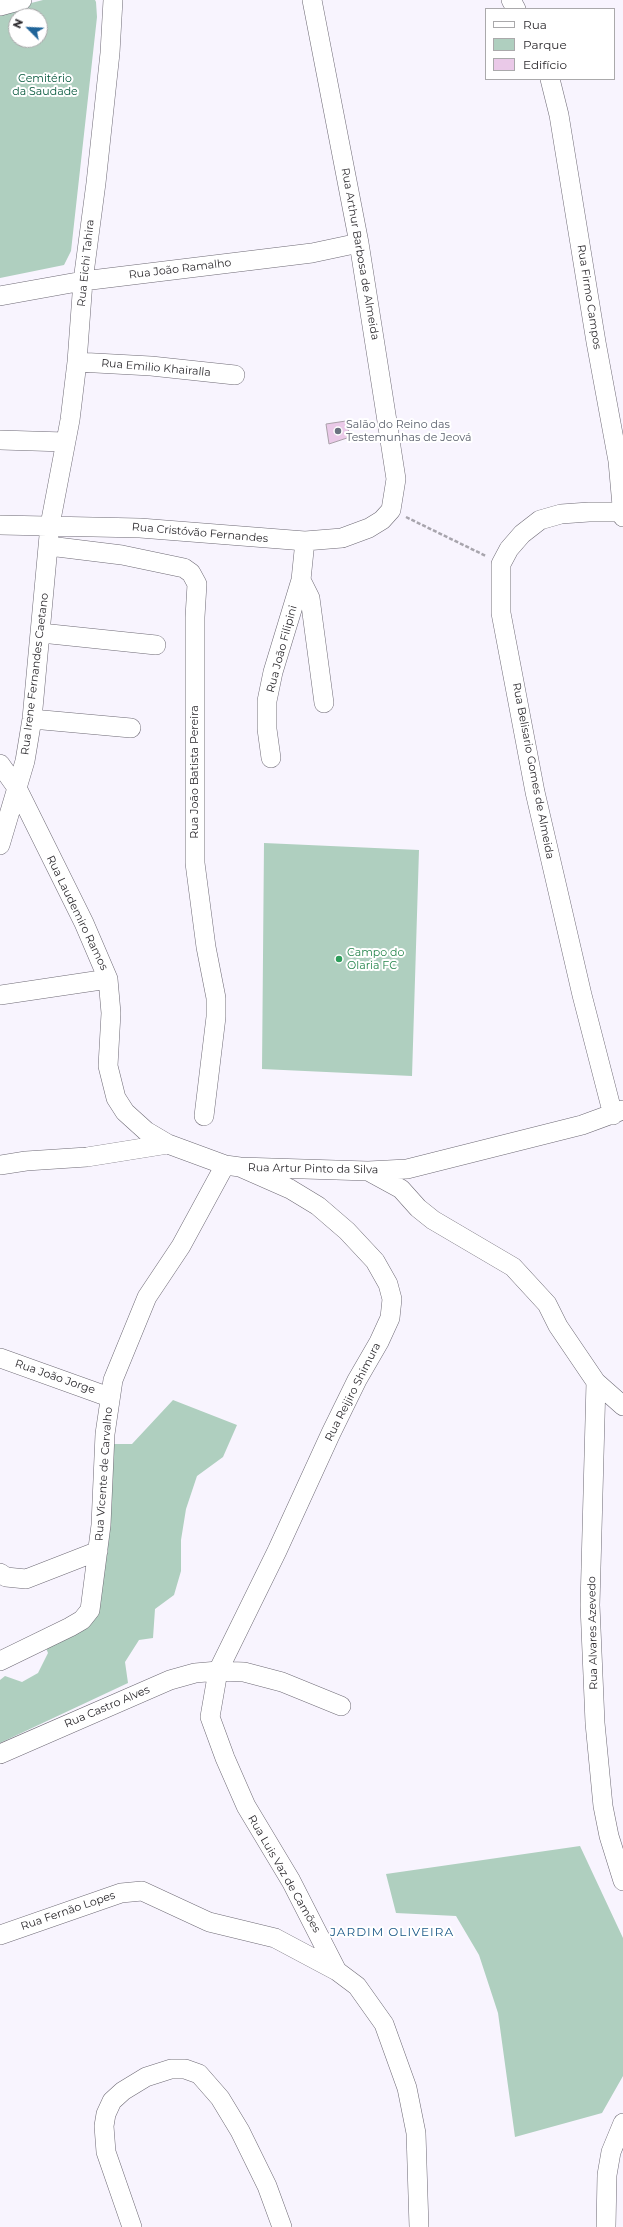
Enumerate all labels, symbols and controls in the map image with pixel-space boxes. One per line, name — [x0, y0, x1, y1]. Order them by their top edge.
north arrow — [8, 8, 48, 48]
legend — [485, 8, 615, 80]
text: N — [10, 17, 26, 30]
text: Rua — [523, 17, 547, 32]
text: Parque — [523, 37, 567, 52]
text: Edifício — [523, 57, 567, 72]
park label: Cemitério da Saudade — [12, 72, 78, 98]
street label: Rua Arthur Barbosa de Almeida — [338, 167, 382, 341]
street label: Rua Eichi Tahira — [75, 219, 97, 307]
street label: Rua Firmo Campos — [574, 244, 604, 350]
street label: Rua João Ramalho — [128, 256, 232, 282]
street label: Rua Emilio Khairalla — [101, 357, 211, 379]
place label: Salão do Reino das Testemunhas de Jeová — [346, 418, 471, 444]
marker: Salão do Reino das Testemunhas de Jeová — [333, 426, 343, 436]
street label: Rua Cristóvão Fernandes — [131, 520, 269, 546]
street label: Rua Irene Fernandes Caetano — [18, 592, 52, 756]
street label: Rua João Filipini — [264, 604, 300, 694]
street label: Rua Belisario Gomes de Almeida — [509, 682, 557, 860]
street label: Rua João Batista Pereira — [188, 705, 202, 839]
street label: Rua Laudemiro Ramos — [43, 853, 111, 973]
place label: Campo do Olaria FC — [347, 946, 404, 972]
marker: Campo do Olaria FC — [334, 954, 344, 964]
street label: Rua Artur Pinto da Silva — [248, 1161, 378, 1177]
street label: Rua Reijiro Shimura — [322, 1340, 384, 1444]
street label: Rua João Jorge — [13, 1357, 97, 1397]
street label: Rua Vicente de Carvalho — [93, 1406, 115, 1542]
street label: Rua Alvares Azevedo — [585, 1576, 601, 1690]
street label: Rua Castro Alves — [62, 1683, 152, 1731]
street label: Rua Luis Vaz de Camões — [245, 1813, 323, 1935]
street label: Rua Fernão Lopes — [19, 1889, 117, 1933]
district label: JARDIM OLIVEIRA — [330, 1925, 454, 1939]

